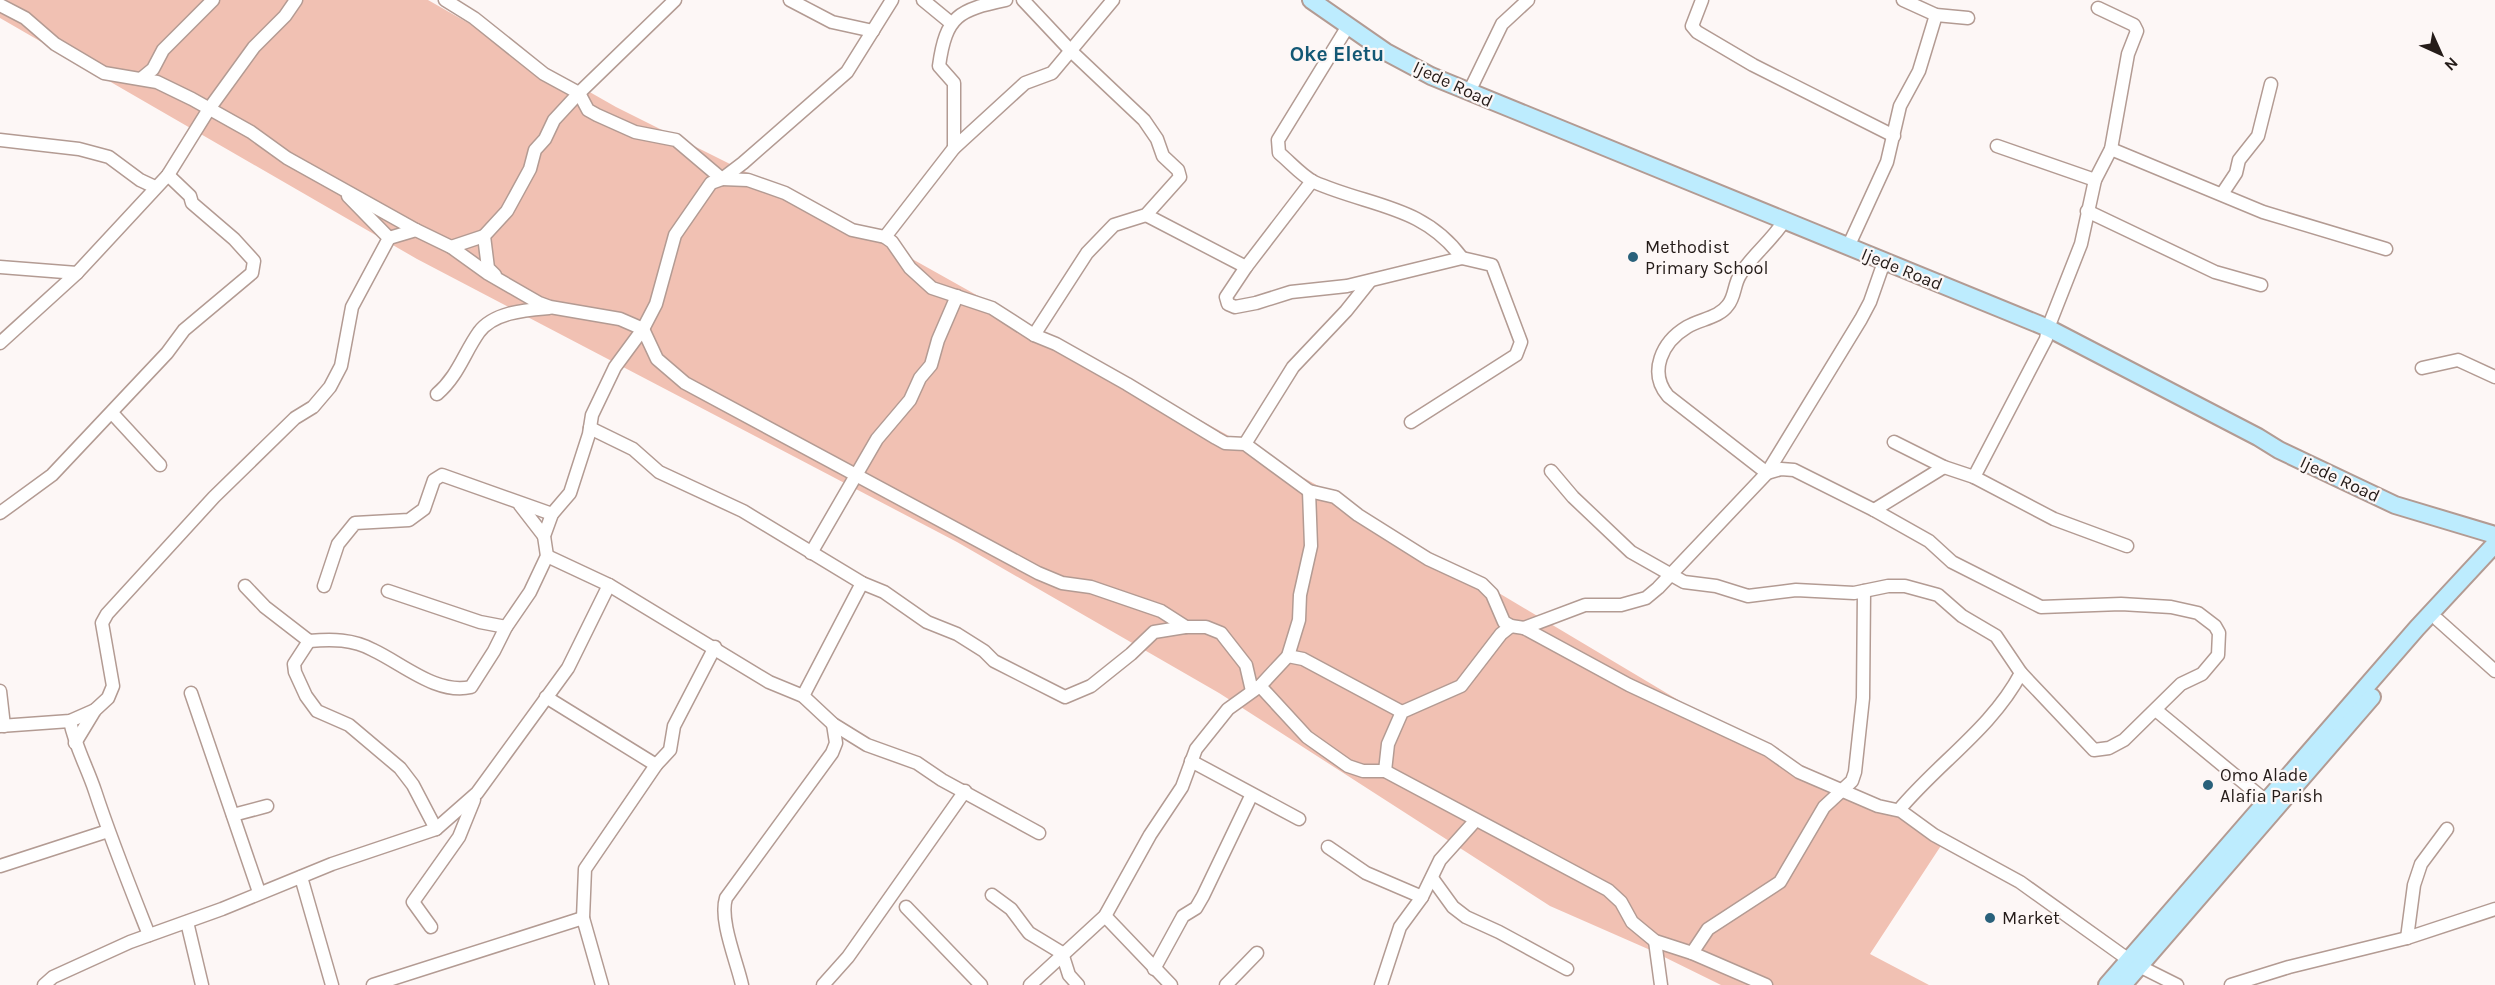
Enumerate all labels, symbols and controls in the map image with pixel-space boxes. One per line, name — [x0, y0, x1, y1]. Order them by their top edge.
north arrow — [2411, 24, 2471, 84]
district label: Oke Eletu — [1290, 42, 1384, 66]
text: N — [2440, 53, 2462, 75]
street label: Ijede Road — [1410, 56, 1496, 112]
place label: Methodist Primary School — [1645, 236, 1769, 279]
street label: Ijede Road — [1858, 243, 1946, 295]
marker: Methodist Primary School — [1626, 250, 1640, 264]
street label: Ijede Road — [2297, 451, 2383, 507]
place label: Omo Alade Alafia Parish — [2220, 764, 2323, 807]
marker: Omo Alade Alafia Parish — [2201, 778, 2215, 792]
place label: Market — [2002, 907, 2060, 929]
marker: Market — [1983, 911, 1997, 925]

